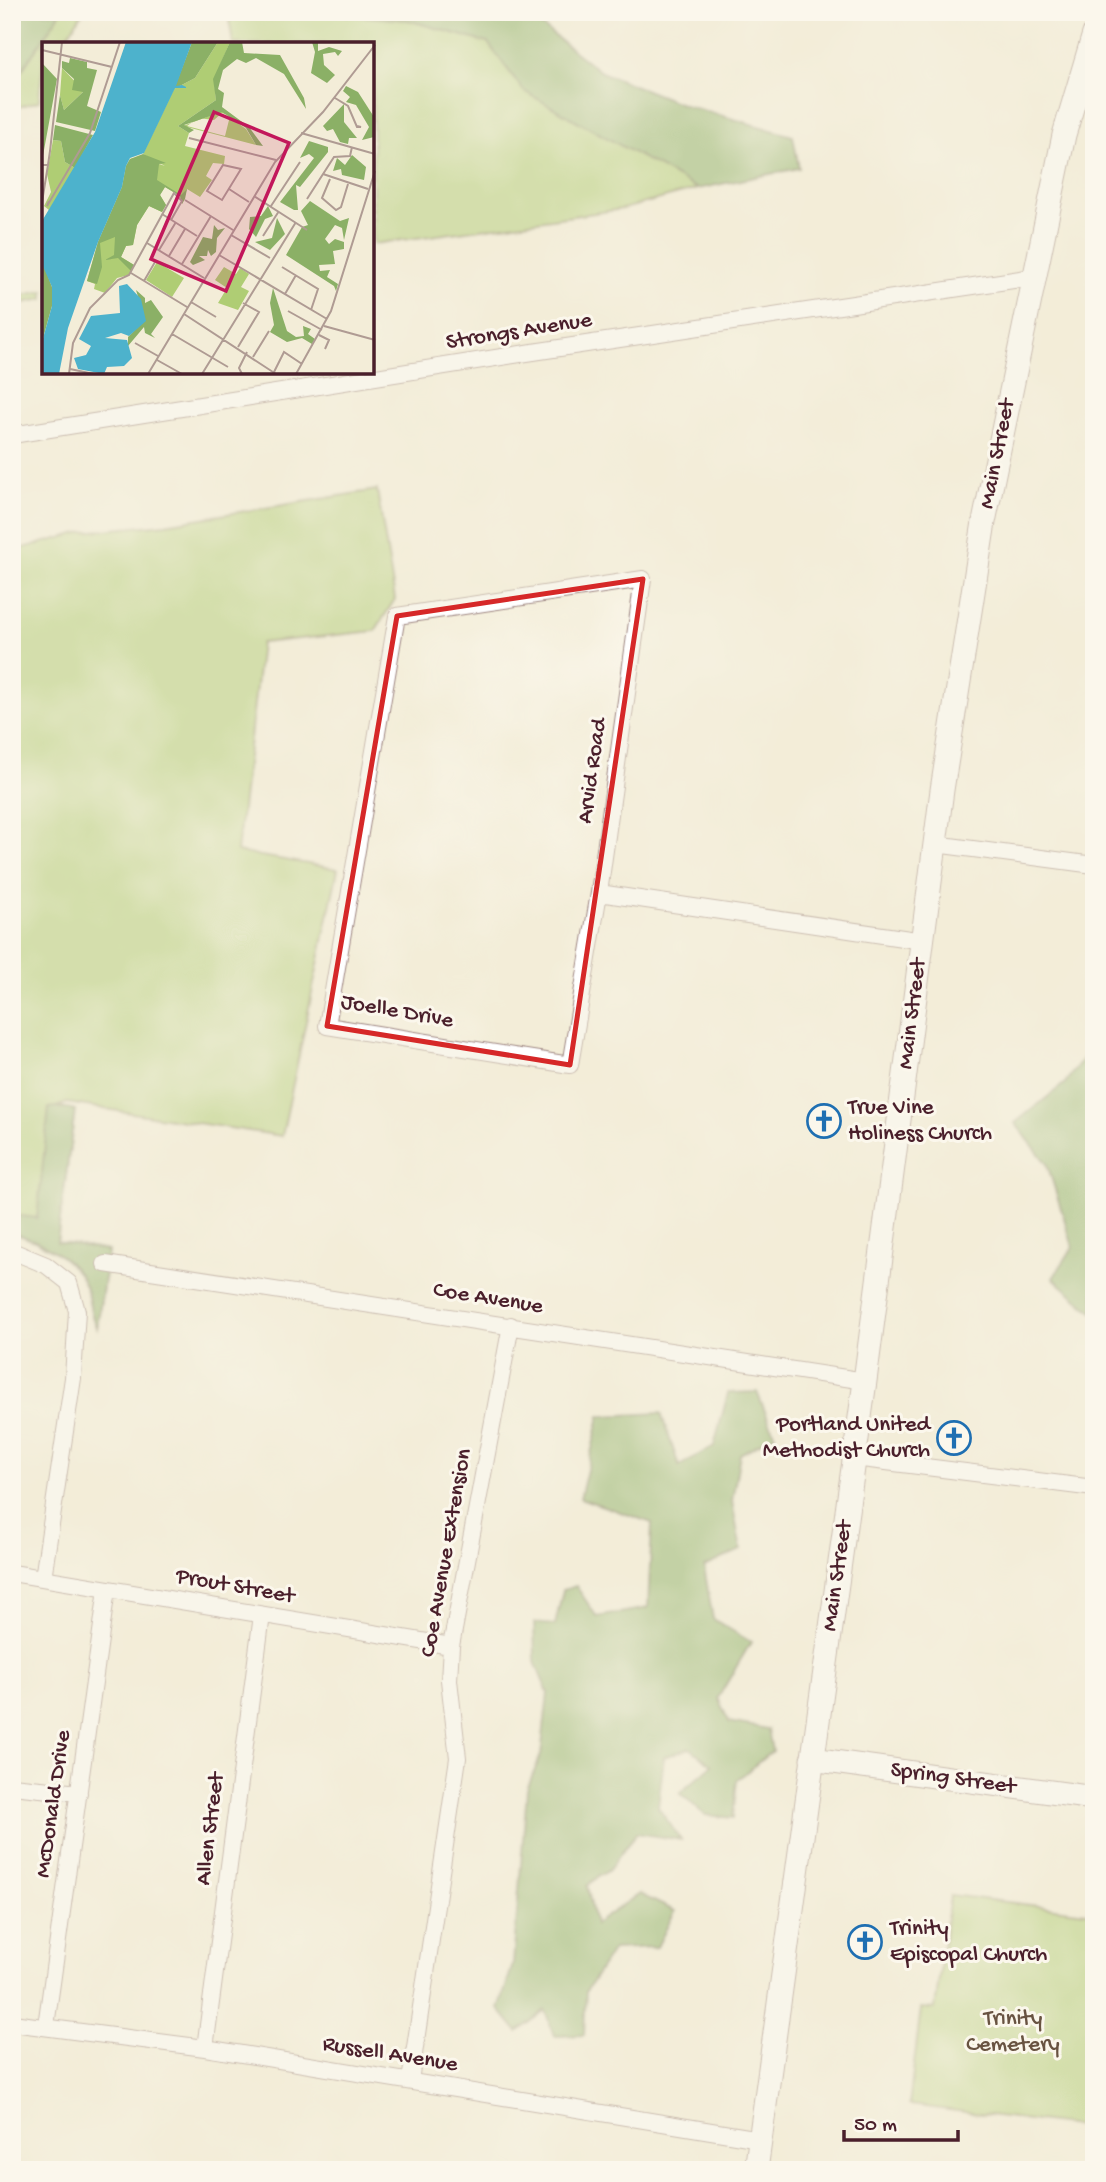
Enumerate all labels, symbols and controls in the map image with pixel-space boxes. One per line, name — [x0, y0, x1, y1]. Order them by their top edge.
inset map — [42, 42, 374, 374]
street label: Strongs Avenue — [444, 307, 595, 357]
street label: Main Street — [974, 395, 1022, 511]
street label: Arvid Road — [572, 715, 614, 825]
street label: Main Street — [893, 955, 933, 1071]
street label: Joelle Drive — [339, 989, 456, 1035]
place label: True Vine Holiness Church — [846, 1095, 992, 1148]
church icon: True Vine Holiness Church — [805, 1102, 843, 1140]
street label: Coe Avenue — [431, 1277, 546, 1321]
place label: Portland United Methodist Church — [763, 1412, 932, 1465]
church icon: Portland United Methodist Church — [935, 1419, 973, 1457]
street label: Coe Avenue Extension — [415, 1447, 479, 1659]
street label: Main Street — [817, 1517, 859, 1633]
street label: Prout Street — [173, 1563, 298, 1611]
street label: McDonald Drive — [30, 1727, 78, 1879]
street label: Spring Street — [889, 1757, 1019, 1801]
street label: Allen Street — [191, 1770, 231, 1887]
place label: Trinity Episcopal Church — [888, 1916, 1047, 1969]
church icon: Trinity Episcopal Church — [846, 1923, 884, 1961]
park label: Trinity Cemetery — [966, 2006, 1060, 2059]
street label: Russell Avenue — [321, 2031, 461, 2079]
scale bar — [844, 2098, 957, 2142]
text: 50 m — [854, 2114, 897, 2139]

